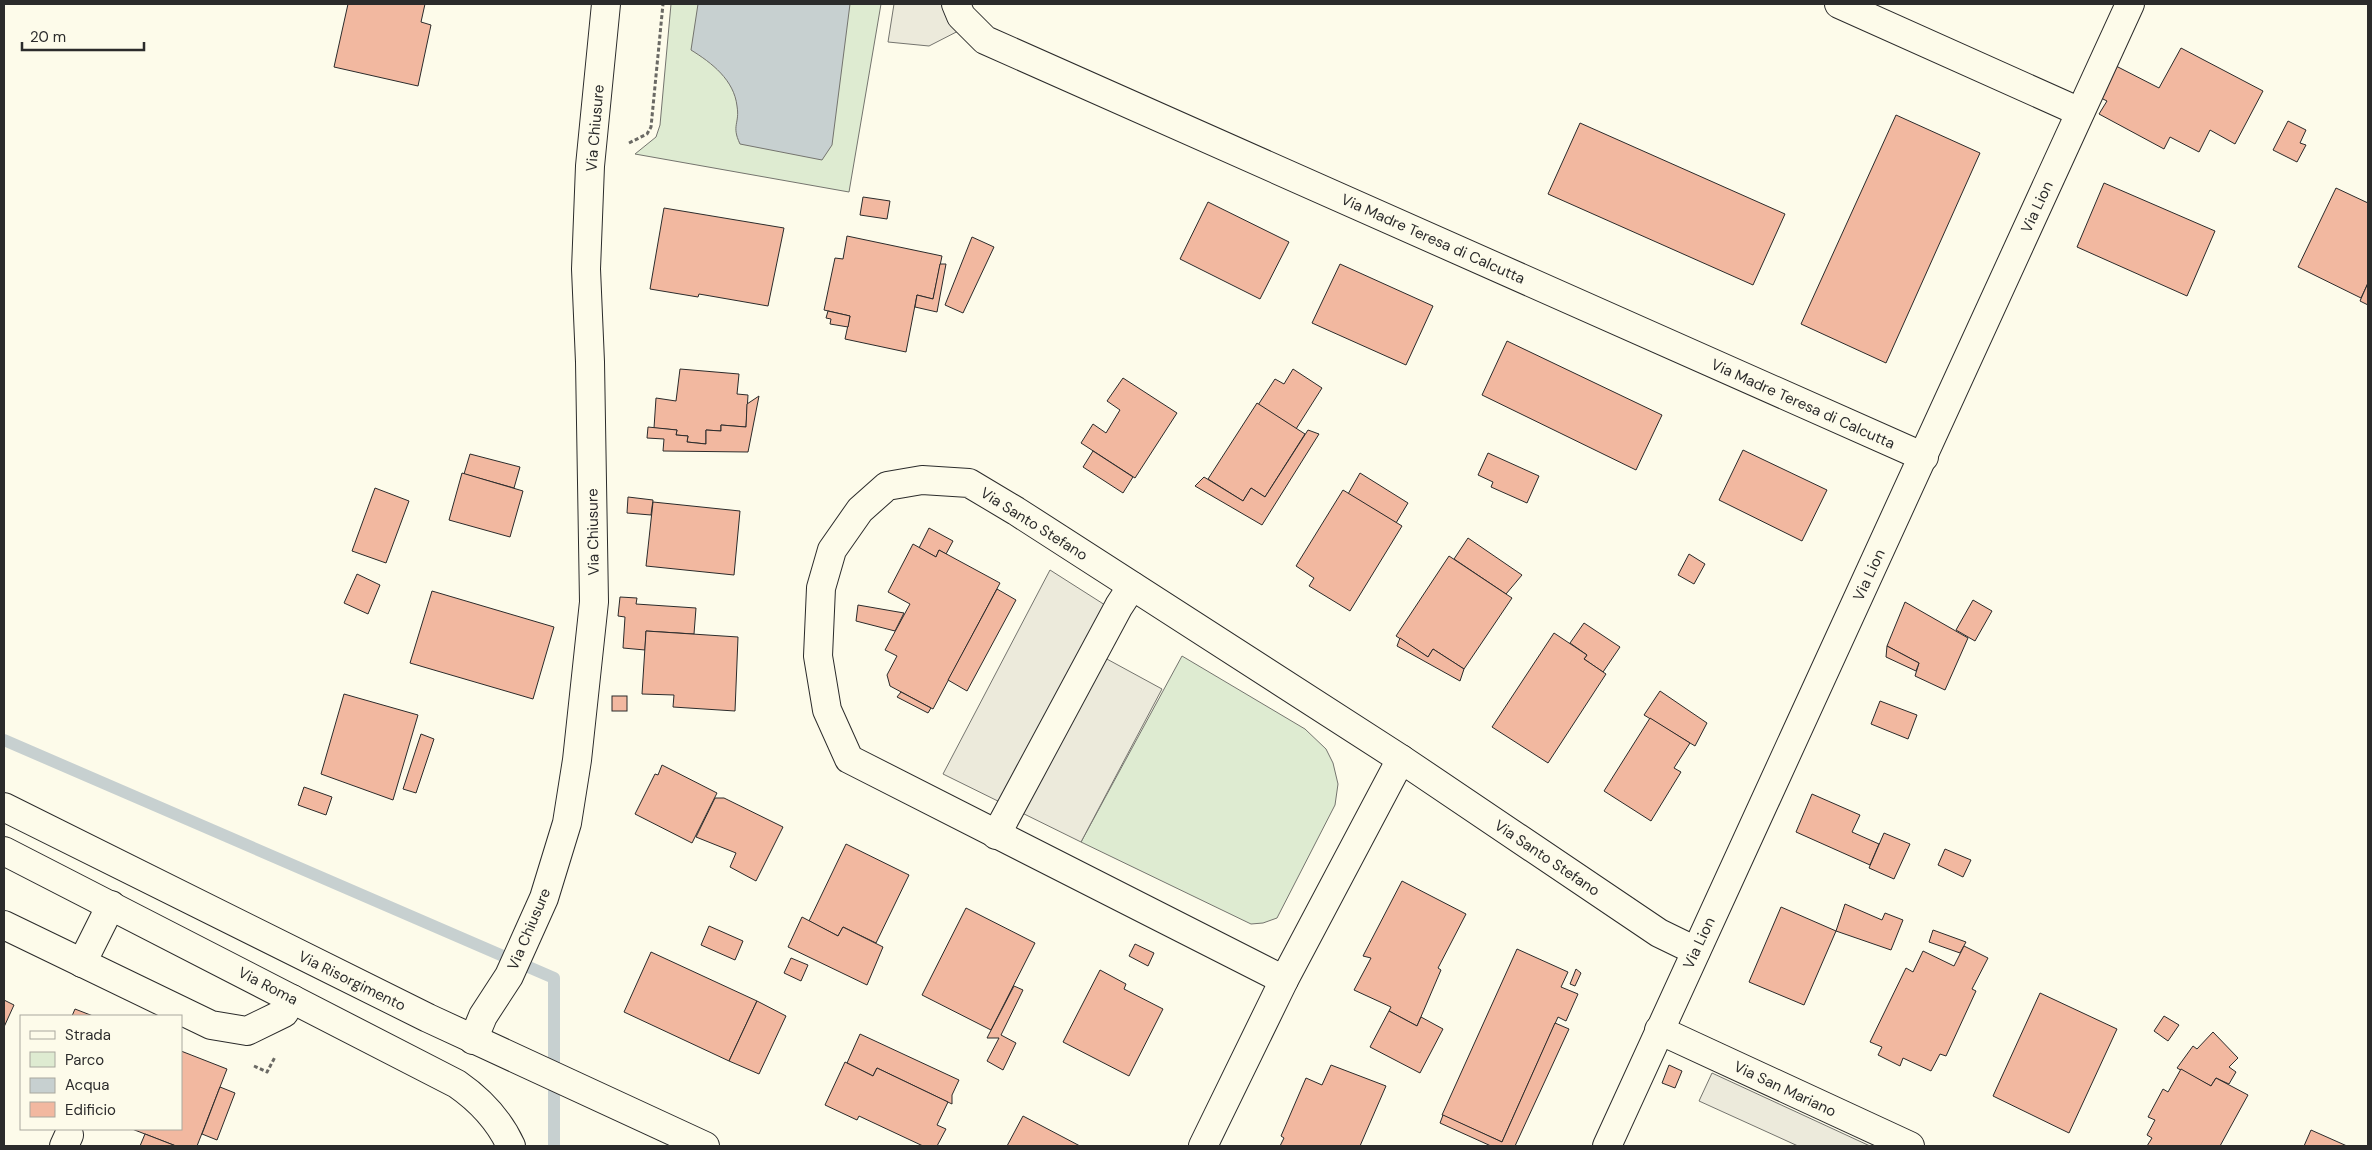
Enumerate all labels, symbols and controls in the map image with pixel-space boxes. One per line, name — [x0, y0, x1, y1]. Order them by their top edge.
scale bar — [22, 20, 145, 52]
text: 20 m — [30, 27, 66, 47]
street label: Via Chiusure — [581, 84, 609, 172]
street label: Via Lion — [2016, 178, 2058, 236]
street label: Via Madre Teresa di Calcutta — [1338, 189, 1528, 289]
street label: Via Madre Teresa di Calcutta — [1708, 354, 1898, 454]
street label: Via Santo Stefano — [976, 483, 1092, 565]
street label: Via Chiusure — [582, 488, 604, 576]
street label: Via Lion — [1848, 546, 1890, 604]
street label: Via Santo Stefano — [1490, 815, 1604, 901]
street label: Via Chiusure — [503, 885, 555, 973]
street label: Via Lion — [1678, 914, 1720, 972]
street label: Via Risorgimento — [295, 946, 409, 1016]
street label: Via Roma — [235, 962, 301, 1010]
legend — [20, 1015, 182, 1130]
text: Strada — [65, 1025, 111, 1045]
text: Parco — [65, 1050, 104, 1070]
street label: Via San Mariano — [1731, 1057, 1840, 1122]
text: Acqua — [65, 1075, 109, 1095]
text: Edificio — [65, 1100, 116, 1120]

